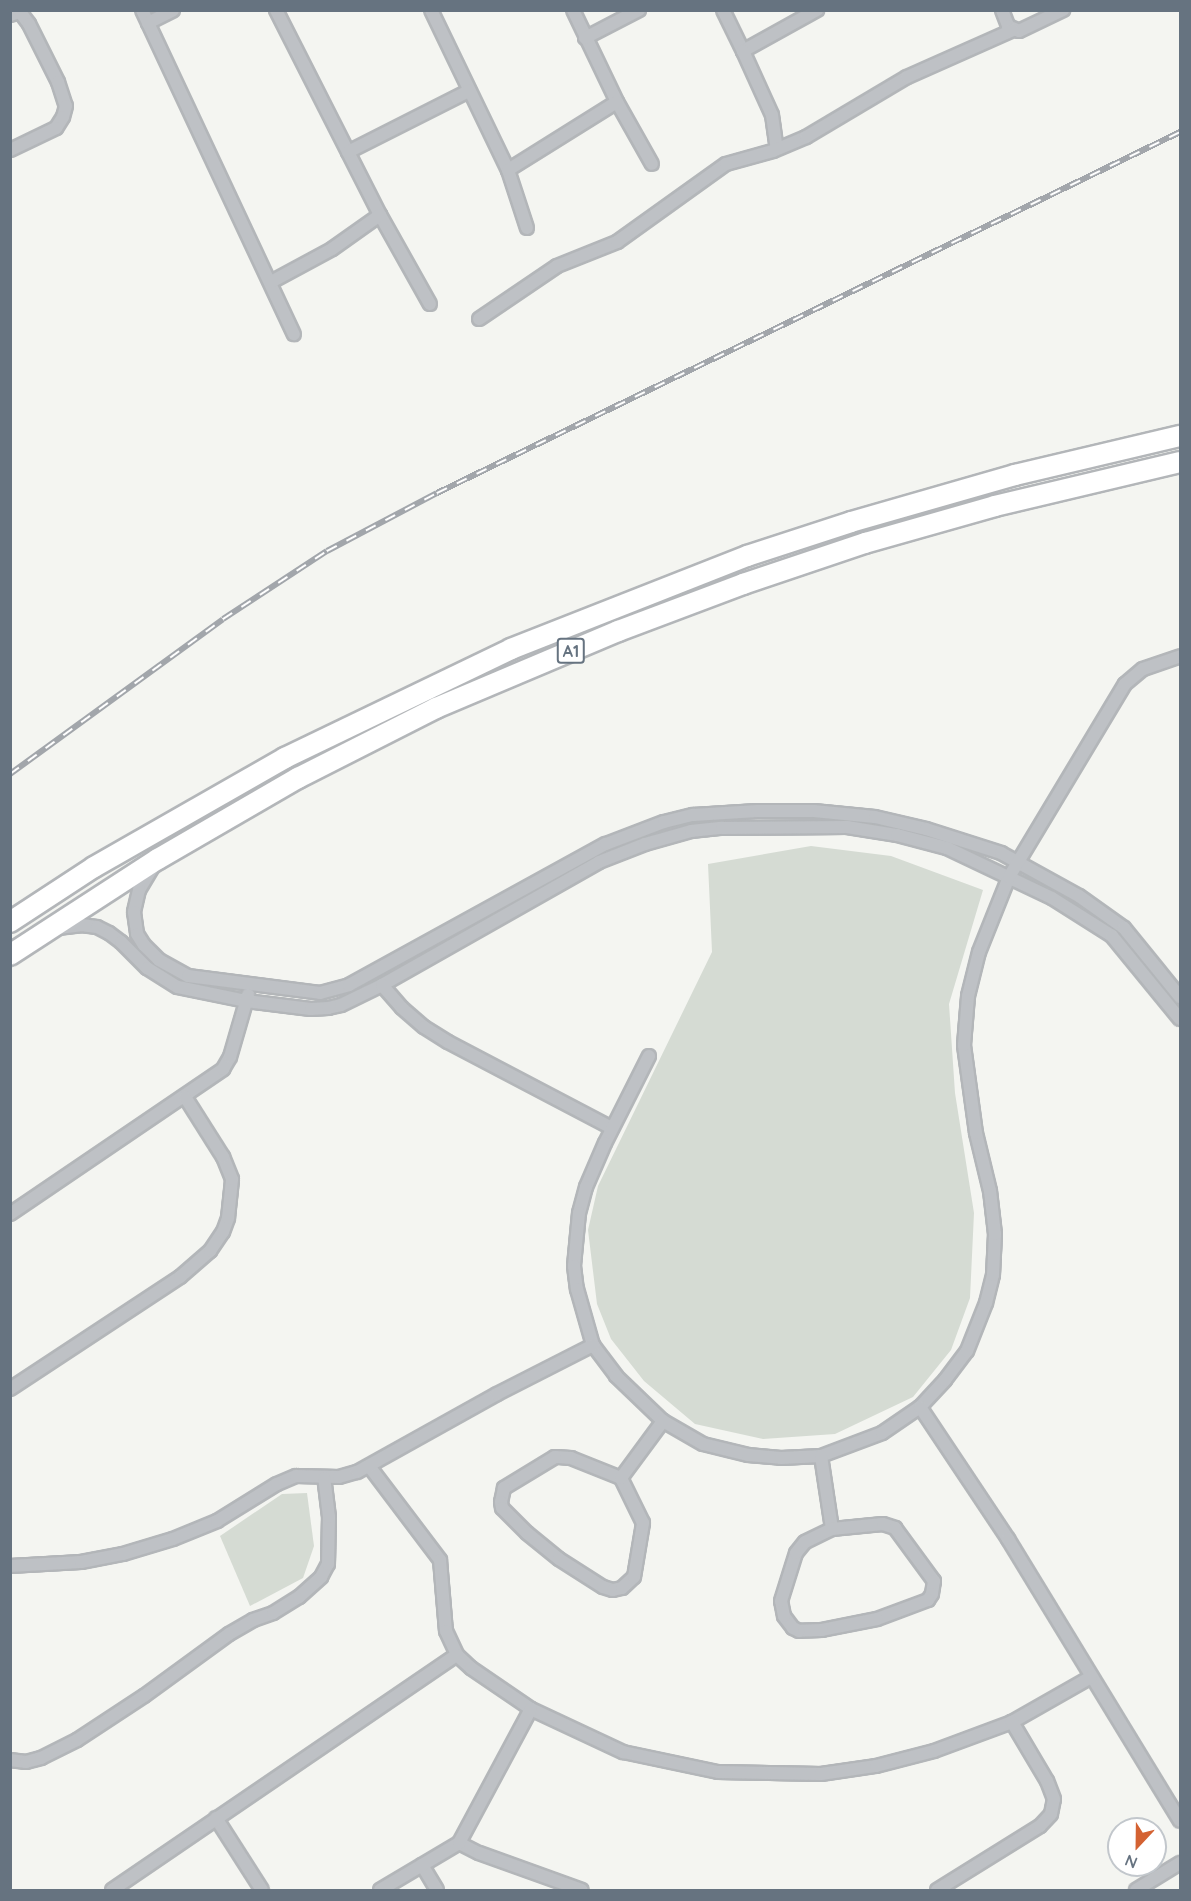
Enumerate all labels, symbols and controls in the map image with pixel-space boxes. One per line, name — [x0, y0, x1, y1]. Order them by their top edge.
road number: A1 — [556, 638, 586, 664]
north arrow — [1107, 1817, 1167, 1877]
text: N — [1122, 1850, 1140, 1873]

